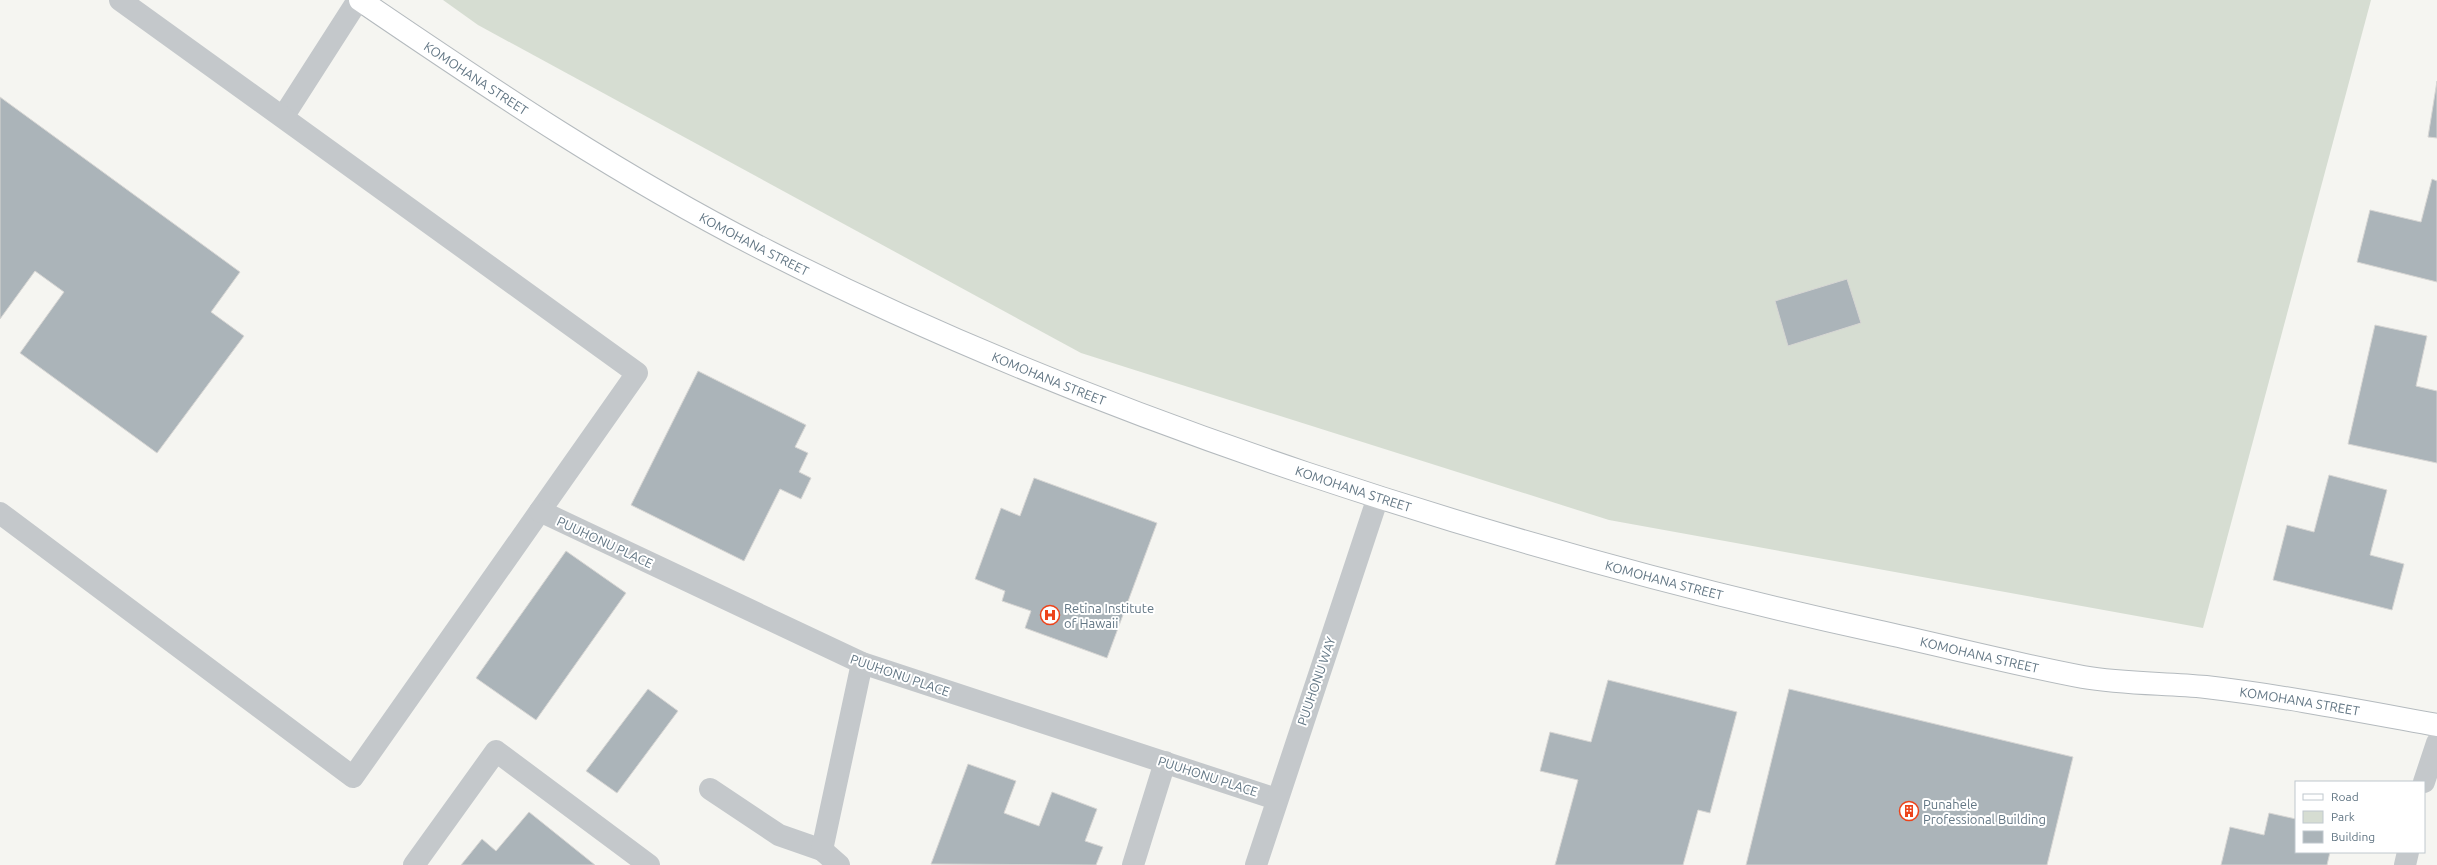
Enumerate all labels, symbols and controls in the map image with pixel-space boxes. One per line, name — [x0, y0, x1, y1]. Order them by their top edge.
street label: KOMOHANA STREET — [422, 39, 531, 117]
street label: KOMOHANA STREET — [697, 210, 811, 278]
street label: KOMOHANA STREET — [990, 349, 1108, 408]
street label: KOMOHANA STREET — [1294, 463, 1413, 514]
street label: PUUHONU PLACE — [555, 514, 655, 570]
street label: KOMOHANA STREET — [1604, 558, 1725, 602]
place label: Retina Institute of Hawaii — [1064, 601, 1154, 630]
hospital icon: Retina Institute of Hawaii — [1039, 604, 1061, 626]
street label: PUUHONU WAY — [1294, 634, 1338, 727]
street label: KOMOHANA STREET — [1919, 634, 2040, 675]
street label: PUUHONU PLACE — [848, 651, 952, 699]
street label: KOMOHANA STREET — [2239, 684, 2361, 718]
street label: PUUHONU PLACE — [1156, 753, 1260, 799]
legend — [2295, 781, 2425, 853]
text: Road — [2331, 790, 2359, 803]
place label: Punahele Professional Building — [1923, 797, 2046, 826]
building icon: Punahele Professional Building — [1898, 800, 1920, 822]
text: Park — [2331, 810, 2355, 823]
text: Building — [2331, 830, 2375, 843]

